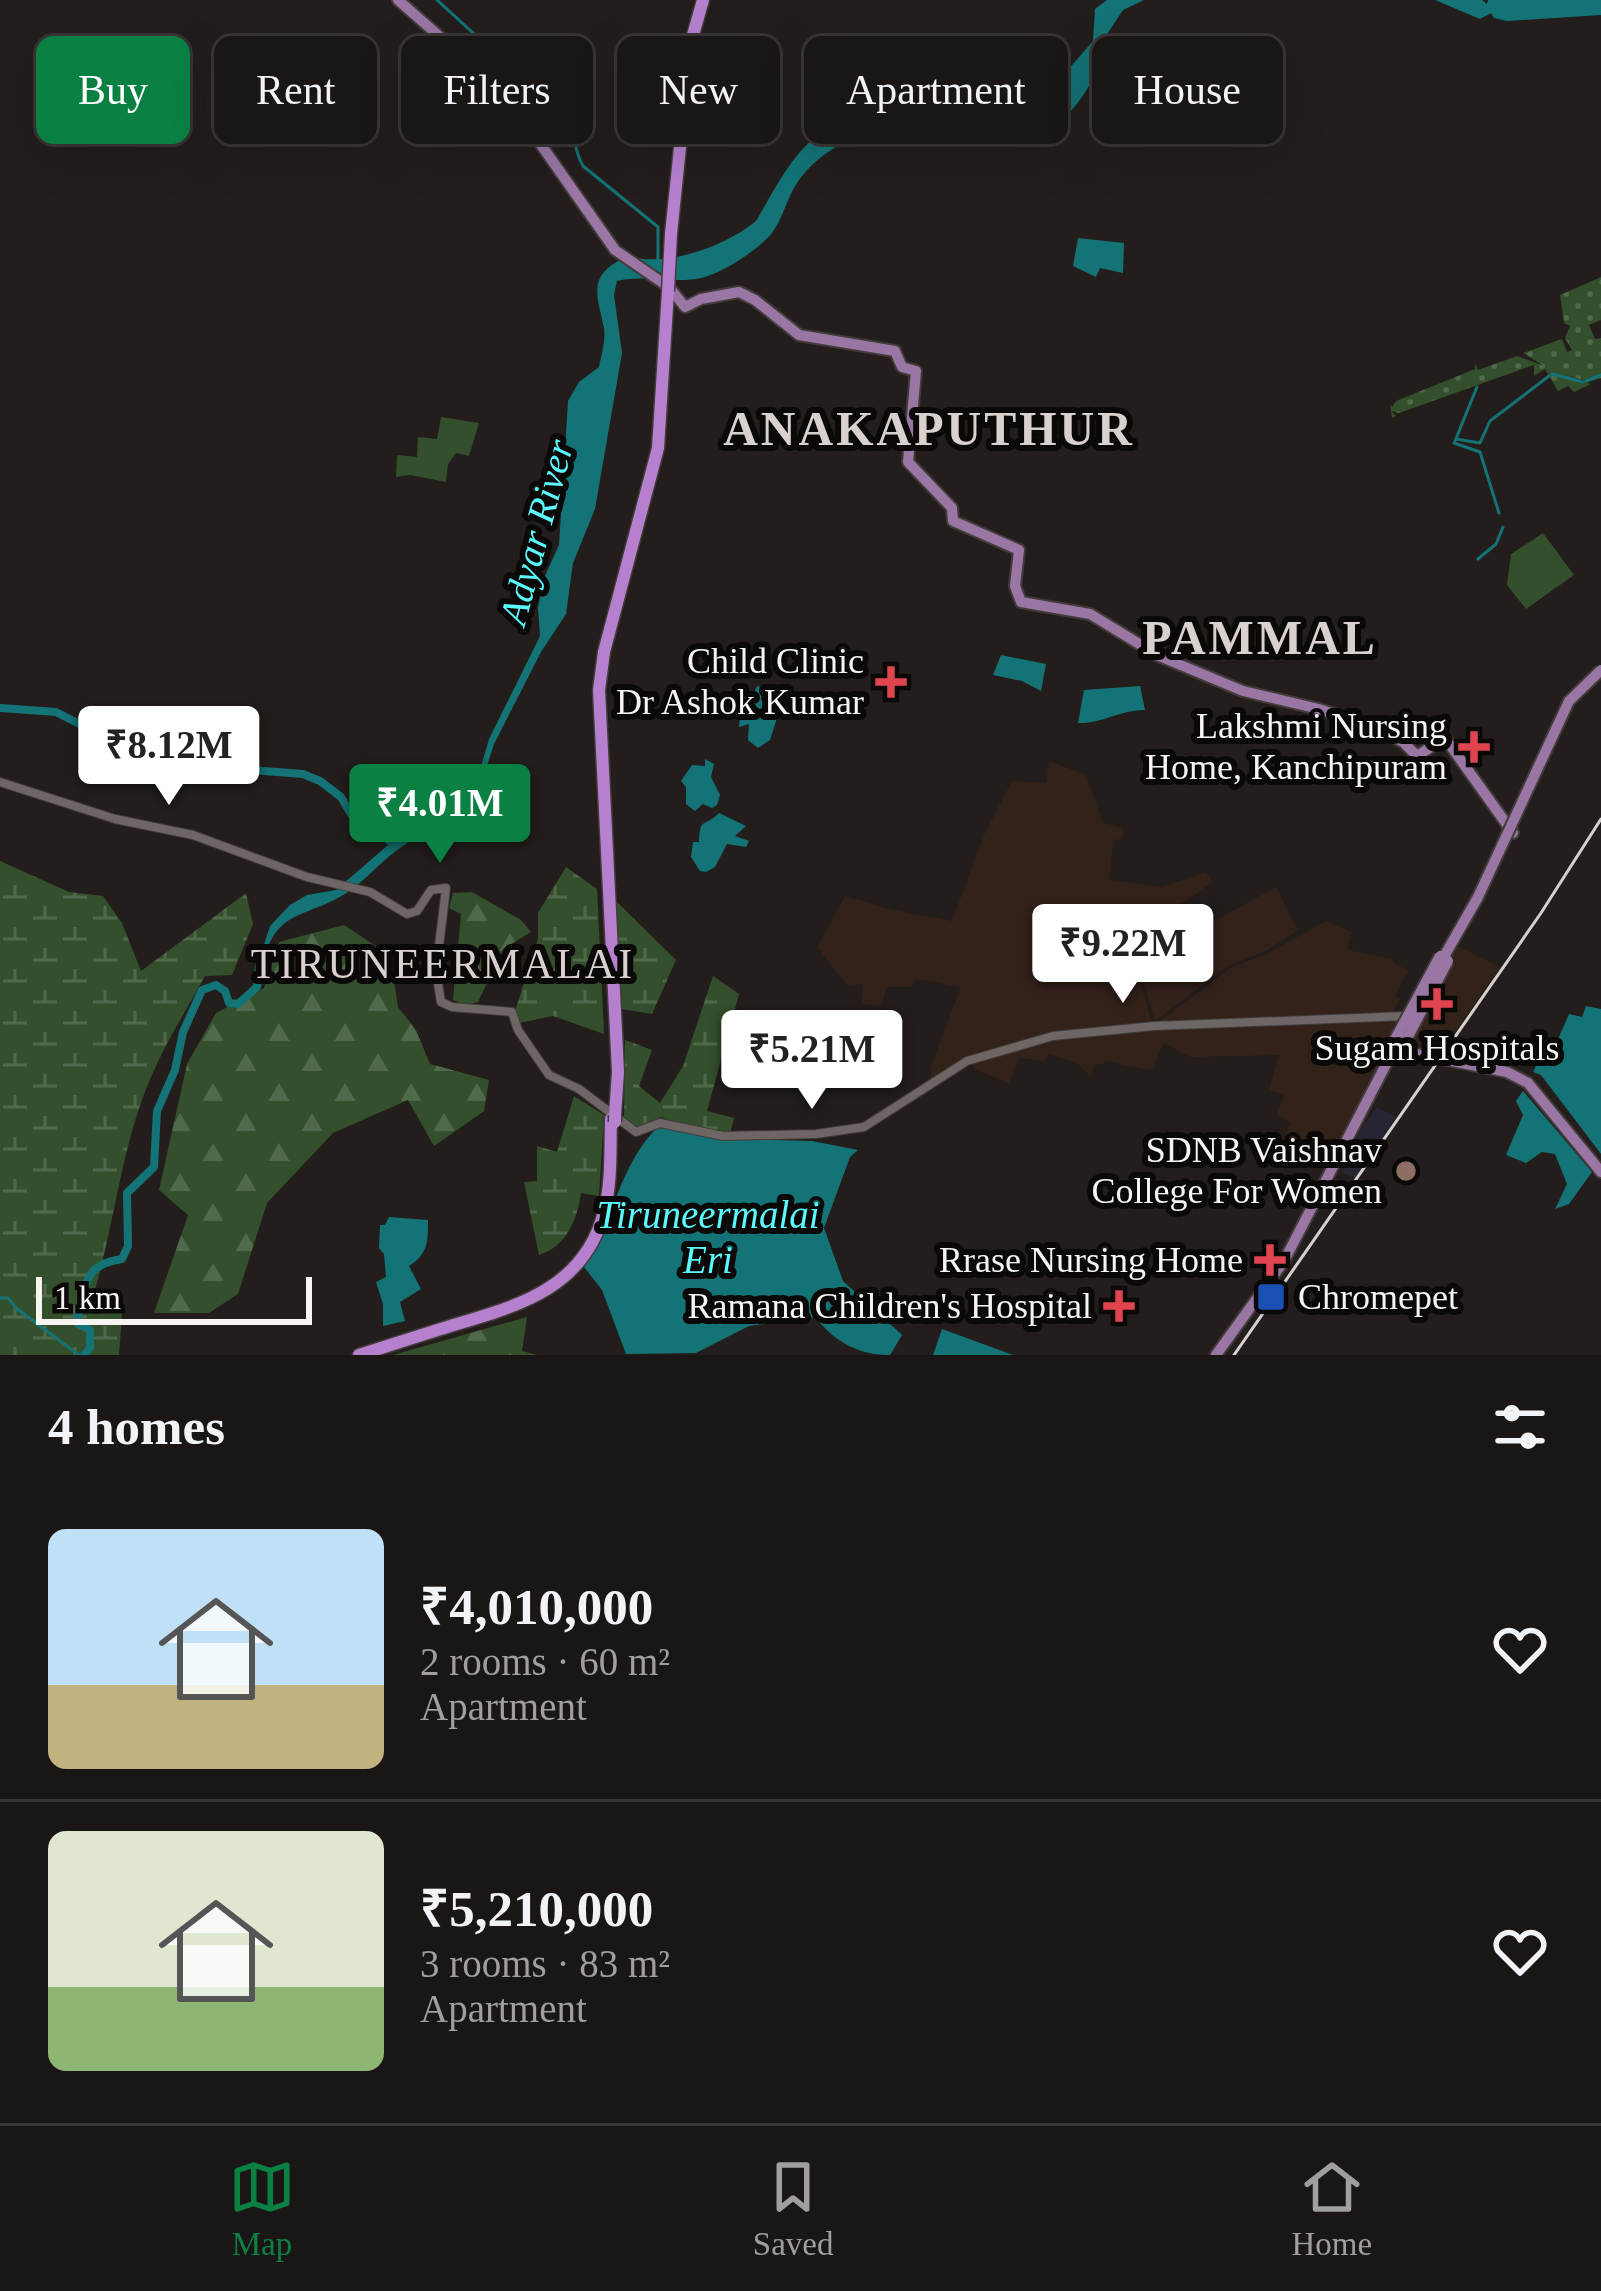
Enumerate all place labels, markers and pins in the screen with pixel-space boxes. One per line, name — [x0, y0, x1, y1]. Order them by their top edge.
place label: Child Clinic Dr Ashok Kumar — [616, 641, 864, 722]
marker: Child Clinic Dr Ashok Kumar — [875, 666, 907, 698]
pin: ₹8.12M — [71, 706, 267, 808]
place label: Lakshmi Nursing Home, Kanchipuram — [1145, 706, 1447, 787]
marker: Lakshmi Nursing Home, Kanchipuram — [1458, 731, 1490, 763]
pin: ₹4.01M — [342, 764, 538, 866]
pin: ₹9.22M — [1025, 904, 1221, 1006]
marker: Sugam Hospitals — [1421, 988, 1453, 1020]
pin: ₹5.21M — [714, 1010, 910, 1112]
place label: Sugam Hospitals — [1314, 1028, 1560, 1068]
place label: SDNB Vaishnav College For Women — [1092, 1130, 1382, 1211]
marker: SDNB Vaishnav College For Women — [1393, 1158, 1419, 1184]
place label: Rrase Nursing Home — [939, 1240, 1243, 1280]
marker: Rrase Nursing Home — [1254, 1244, 1286, 1276]
place label: Chromepet — [1298, 1277, 1458, 1317]
marker: Chromepet — [1255, 1281, 1287, 1313]
place label: Ramana Children's Hospital — [688, 1286, 1092, 1326]
marker: Ramana Children's Hospital — [1103, 1290, 1135, 1322]

